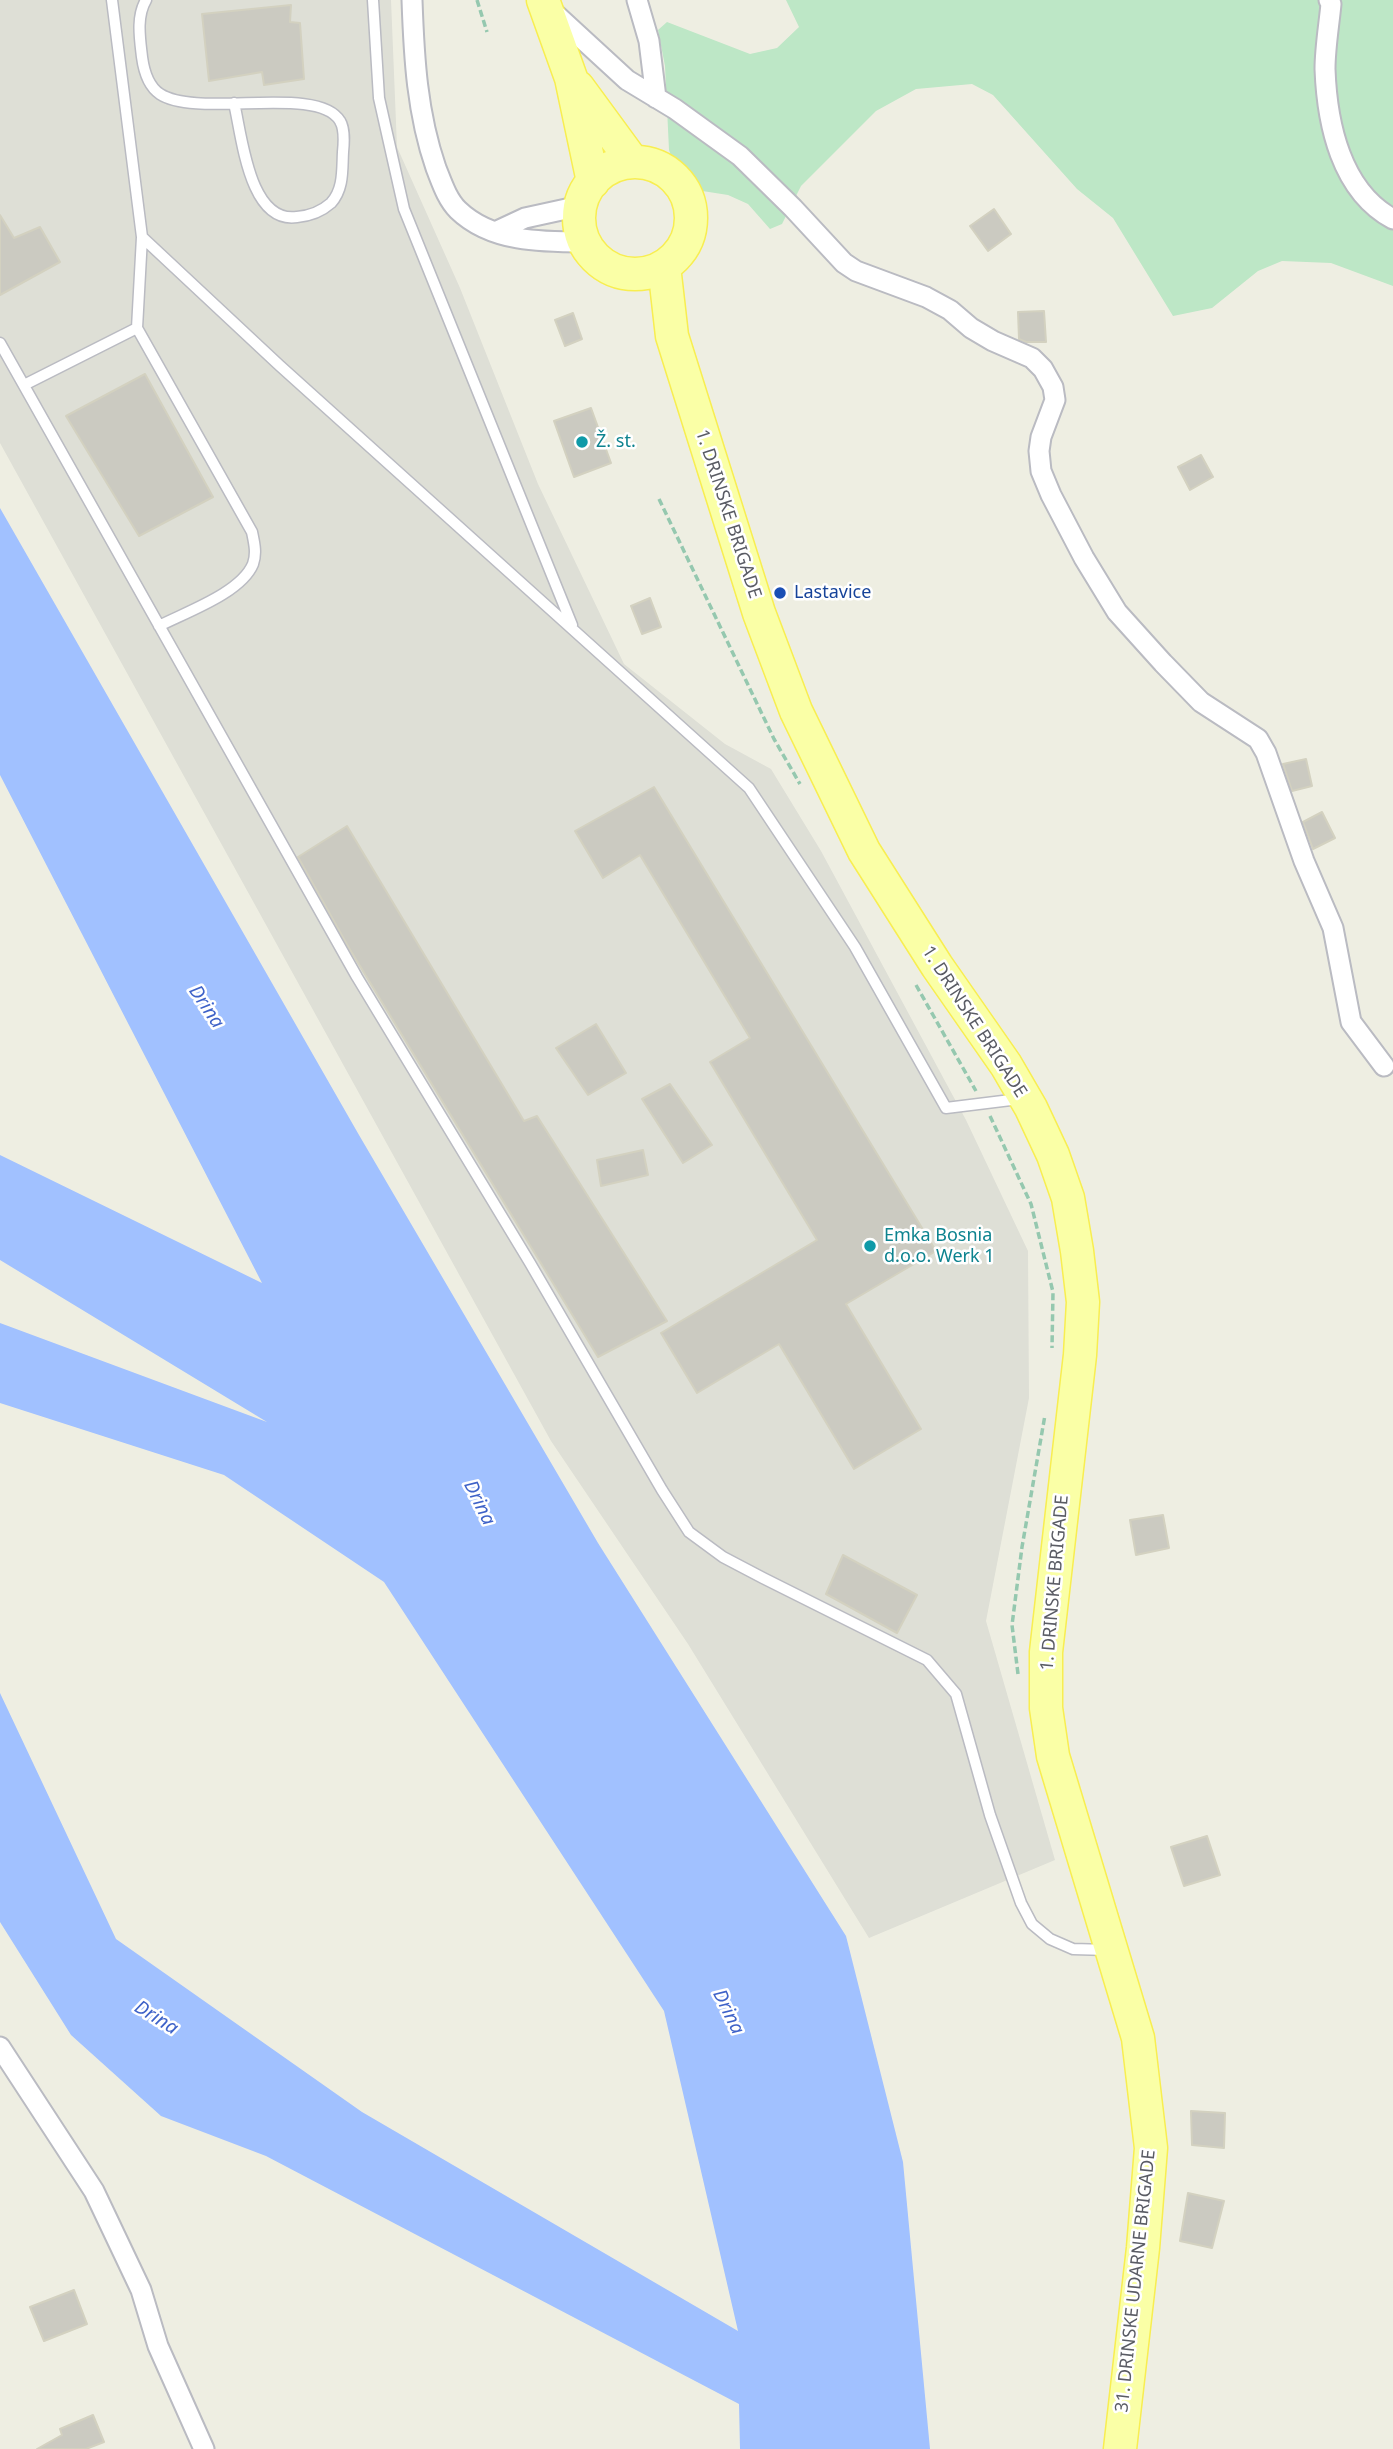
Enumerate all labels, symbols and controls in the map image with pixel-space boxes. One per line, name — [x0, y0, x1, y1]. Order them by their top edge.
street label: 1. DRINSKE BRIGADE — [690, 427, 766, 601]
place label: Ž. st. — [596, 431, 636, 453]
marker: Ž. st. — [574, 434, 590, 450]
place label: Lastavice — [794, 582, 871, 604]
marker: Lastavice — [772, 585, 788, 601]
street label: 1. DRINSKE BRIGADE — [917, 942, 1031, 1102]
water label: Drina — [183, 981, 229, 1033]
place label: Emka Bosnia d.o.o. Werk 1 — [884, 1225, 995, 1268]
marker: Emka Bosnia d.o.o. Werk 1 — [862, 1238, 878, 1254]
water label: Drina — [458, 1477, 500, 1529]
street label: 1. DRINSKE BRIGADE — [1037, 1494, 1073, 1672]
water label: Drina — [707, 1986, 749, 2038]
water label: Drina — [130, 1996, 182, 2040]
street label: 31. DRINSKE UDARNE BRIGADE — [1111, 2149, 1161, 2413]

